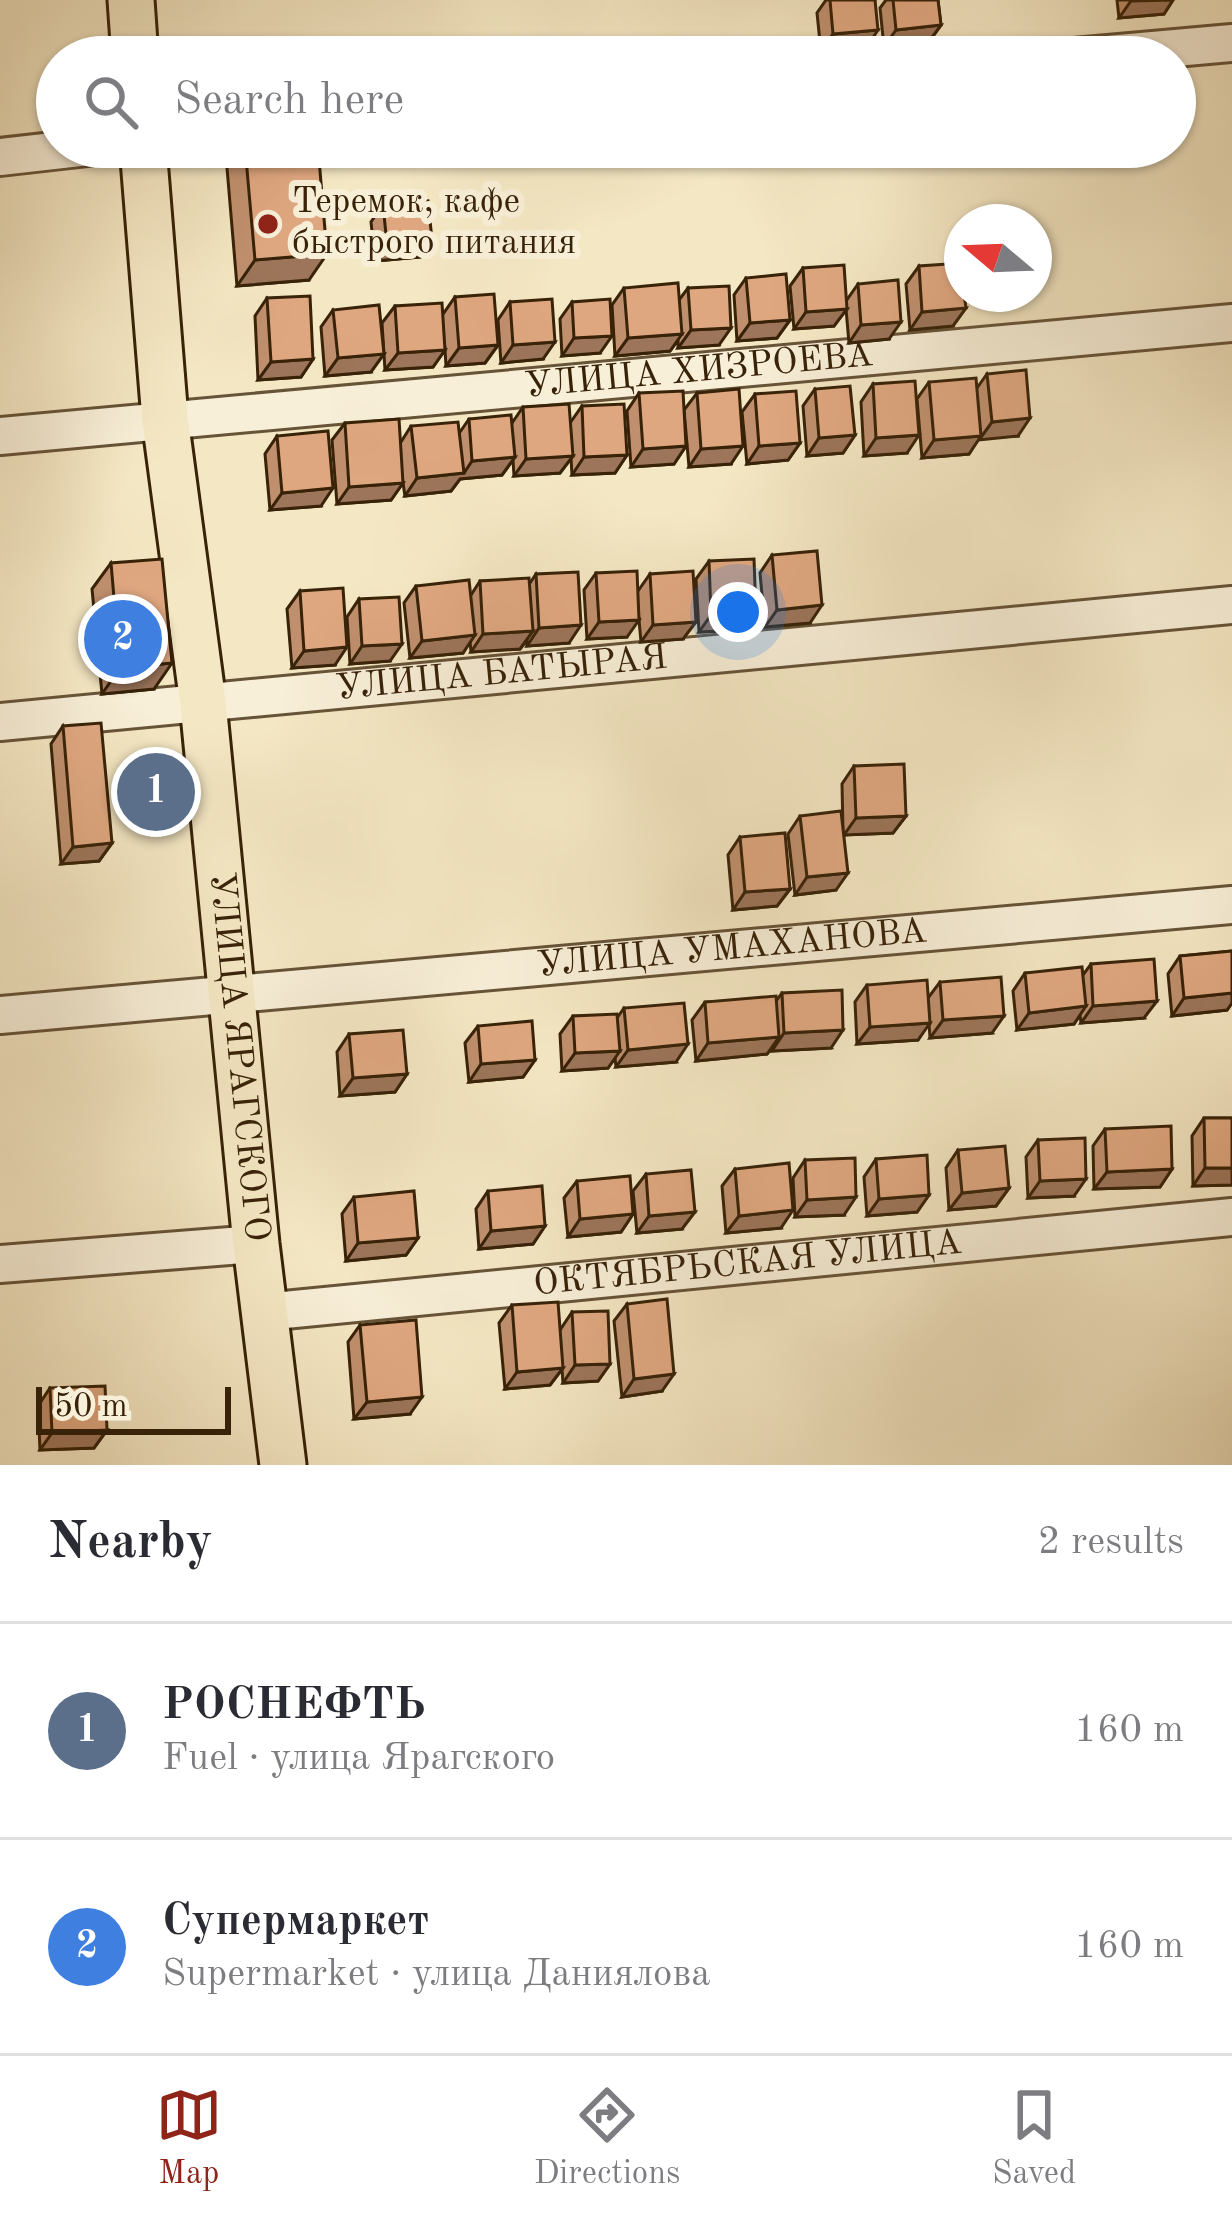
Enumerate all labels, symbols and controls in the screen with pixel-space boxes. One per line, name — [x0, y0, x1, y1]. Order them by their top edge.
search box — [36, 36, 1196, 168]
icon: search — [78, 69, 144, 135]
text: Search here — [174, 79, 404, 124]
place label: Теремок, кафе быстрого питания — [292, 185, 576, 262]
north arrow — [944, 204, 1052, 312]
marker: Теремок, кафе быстрого питания — [255, 211, 281, 237]
street label: УЛИЦА ХИЗРОЕВА — [523, 338, 875, 406]
your location — [708, 582, 768, 642]
pin: 2 — [84, 594, 162, 684]
street label: УЛИЦА БАТЫРАЯ — [334, 641, 669, 708]
pin: 1 — [117, 747, 195, 837]
street label: УЛИЦА ЯРАГСКОГО — [202, 871, 274, 1243]
street label: УЛИЦА УМАХАНОВА — [536, 914, 929, 985]
street label: ОКТЯБРЬСКАЯ УЛИЦА — [532, 1226, 964, 1303]
scale bar — [36, 1381, 231, 1434]
text: 50 m — [54, 1391, 128, 1424]
text: Nearby — [48, 1518, 213, 1569]
text: 2 results — [1038, 1523, 1184, 1562]
text: РОСНЕФТЬ — [162, 1684, 426, 1729]
text: 1 — [76, 1711, 98, 1750]
text: 160 m — [1074, 1711, 1184, 1750]
text: Fuel · улица Ярагского — [162, 1739, 555, 1778]
text: Супермаркет — [162, 1900, 429, 1945]
text: 2 — [76, 1927, 98, 1966]
text: 160 m — [1074, 1927, 1184, 1966]
text: Supermarket · улица Даниялова — [162, 1955, 710, 1994]
tab: Map — [156, 2082, 222, 2195]
tab: Directions — [534, 2082, 680, 2195]
tab: Saved — [992, 2082, 1076, 2195]

